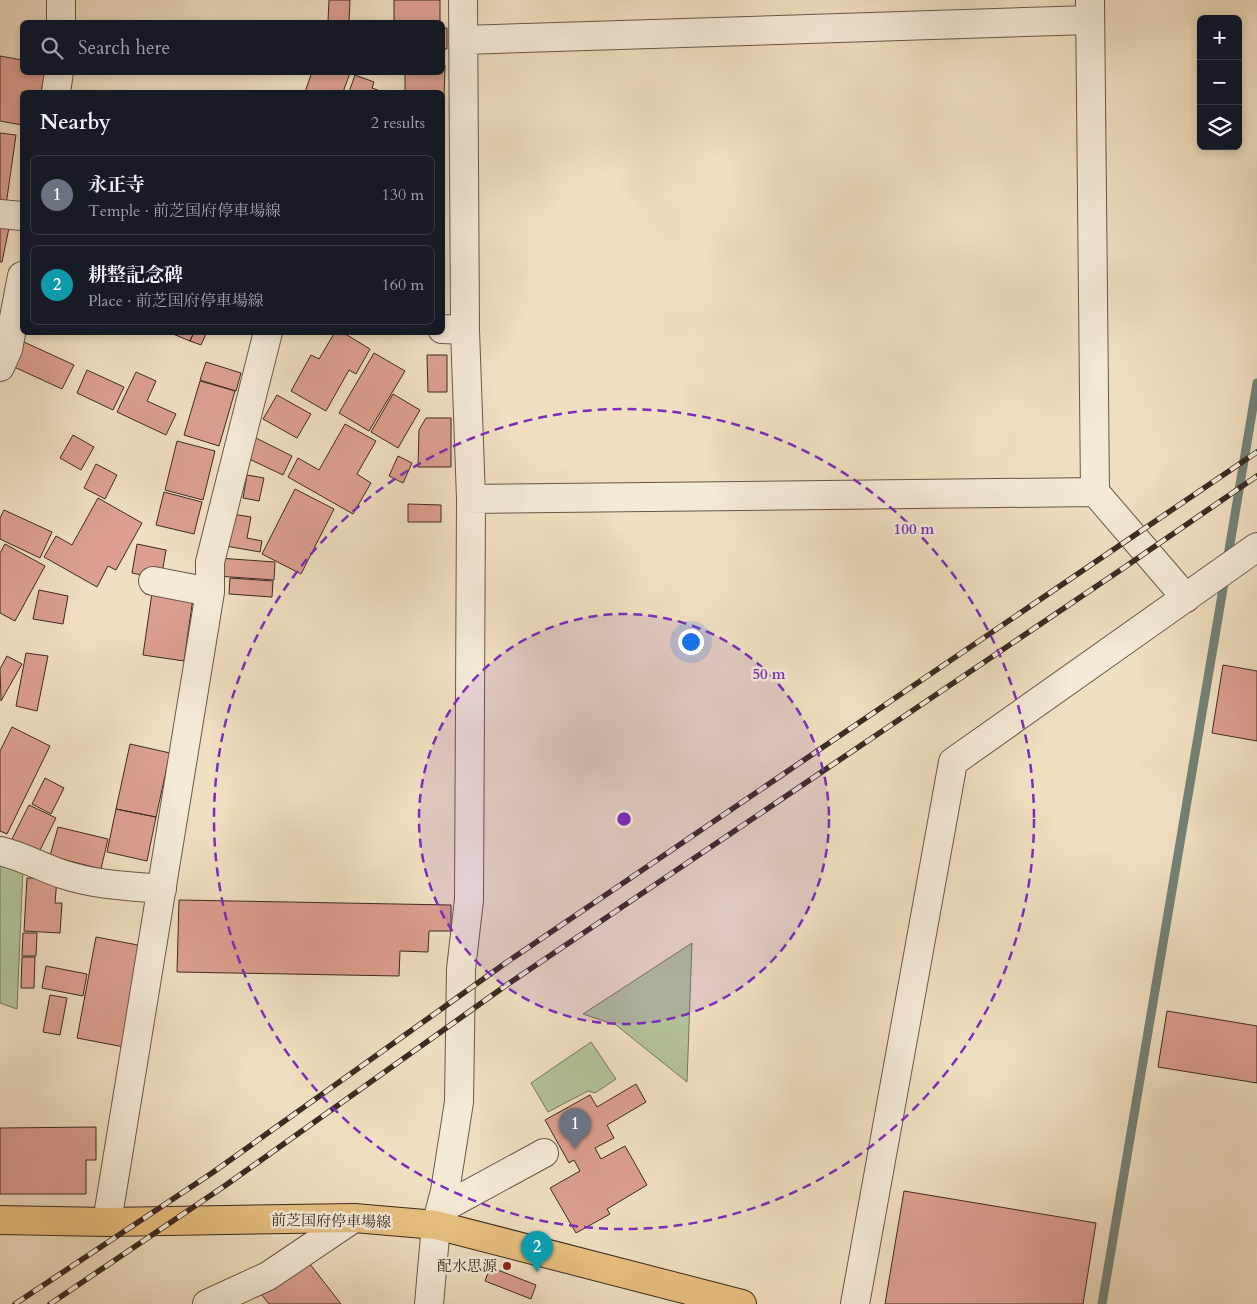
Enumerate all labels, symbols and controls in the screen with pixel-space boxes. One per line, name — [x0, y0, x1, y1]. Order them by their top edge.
map controls — [1197, 15, 1242, 150]
button: + — [1197, 15, 1242, 60]
search box — [20, 20, 445, 75]
icon: search — [38, 34, 66, 62]
text: Search here — [78, 35, 170, 61]
button: − — [1197, 60, 1242, 105]
button: layers — [1197, 105, 1242, 150]
text: Nearby — [40, 108, 111, 137]
text: 2 results — [371, 112, 425, 134]
text: 永正寺 — [88, 172, 145, 198]
text: 1 — [53, 184, 61, 206]
text: 130 m — [382, 184, 424, 206]
text: Temple · 前芝国府停車場線 — [88, 200, 281, 222]
text: 耕整記念碑 — [88, 262, 183, 288]
text: 2 — [53, 274, 61, 296]
text: 160 m — [382, 274, 424, 296]
text: Place · 前芝国府停車場線 — [88, 290, 264, 312]
text: 100 m — [894, 519, 935, 539]
your location — [678, 629, 704, 655]
text: 50 m — [752, 664, 786, 684]
centre of rings — [615, 810, 633, 828]
pin: 1 — [559, 1108, 591, 1149]
street label: 前芝国府停車場線 — [271, 1210, 391, 1232]
pin: 2 — [521, 1231, 553, 1272]
place label: 配水思源 — [437, 1256, 497, 1276]
marker: 配水思源 — [501, 1260, 513, 1272]

